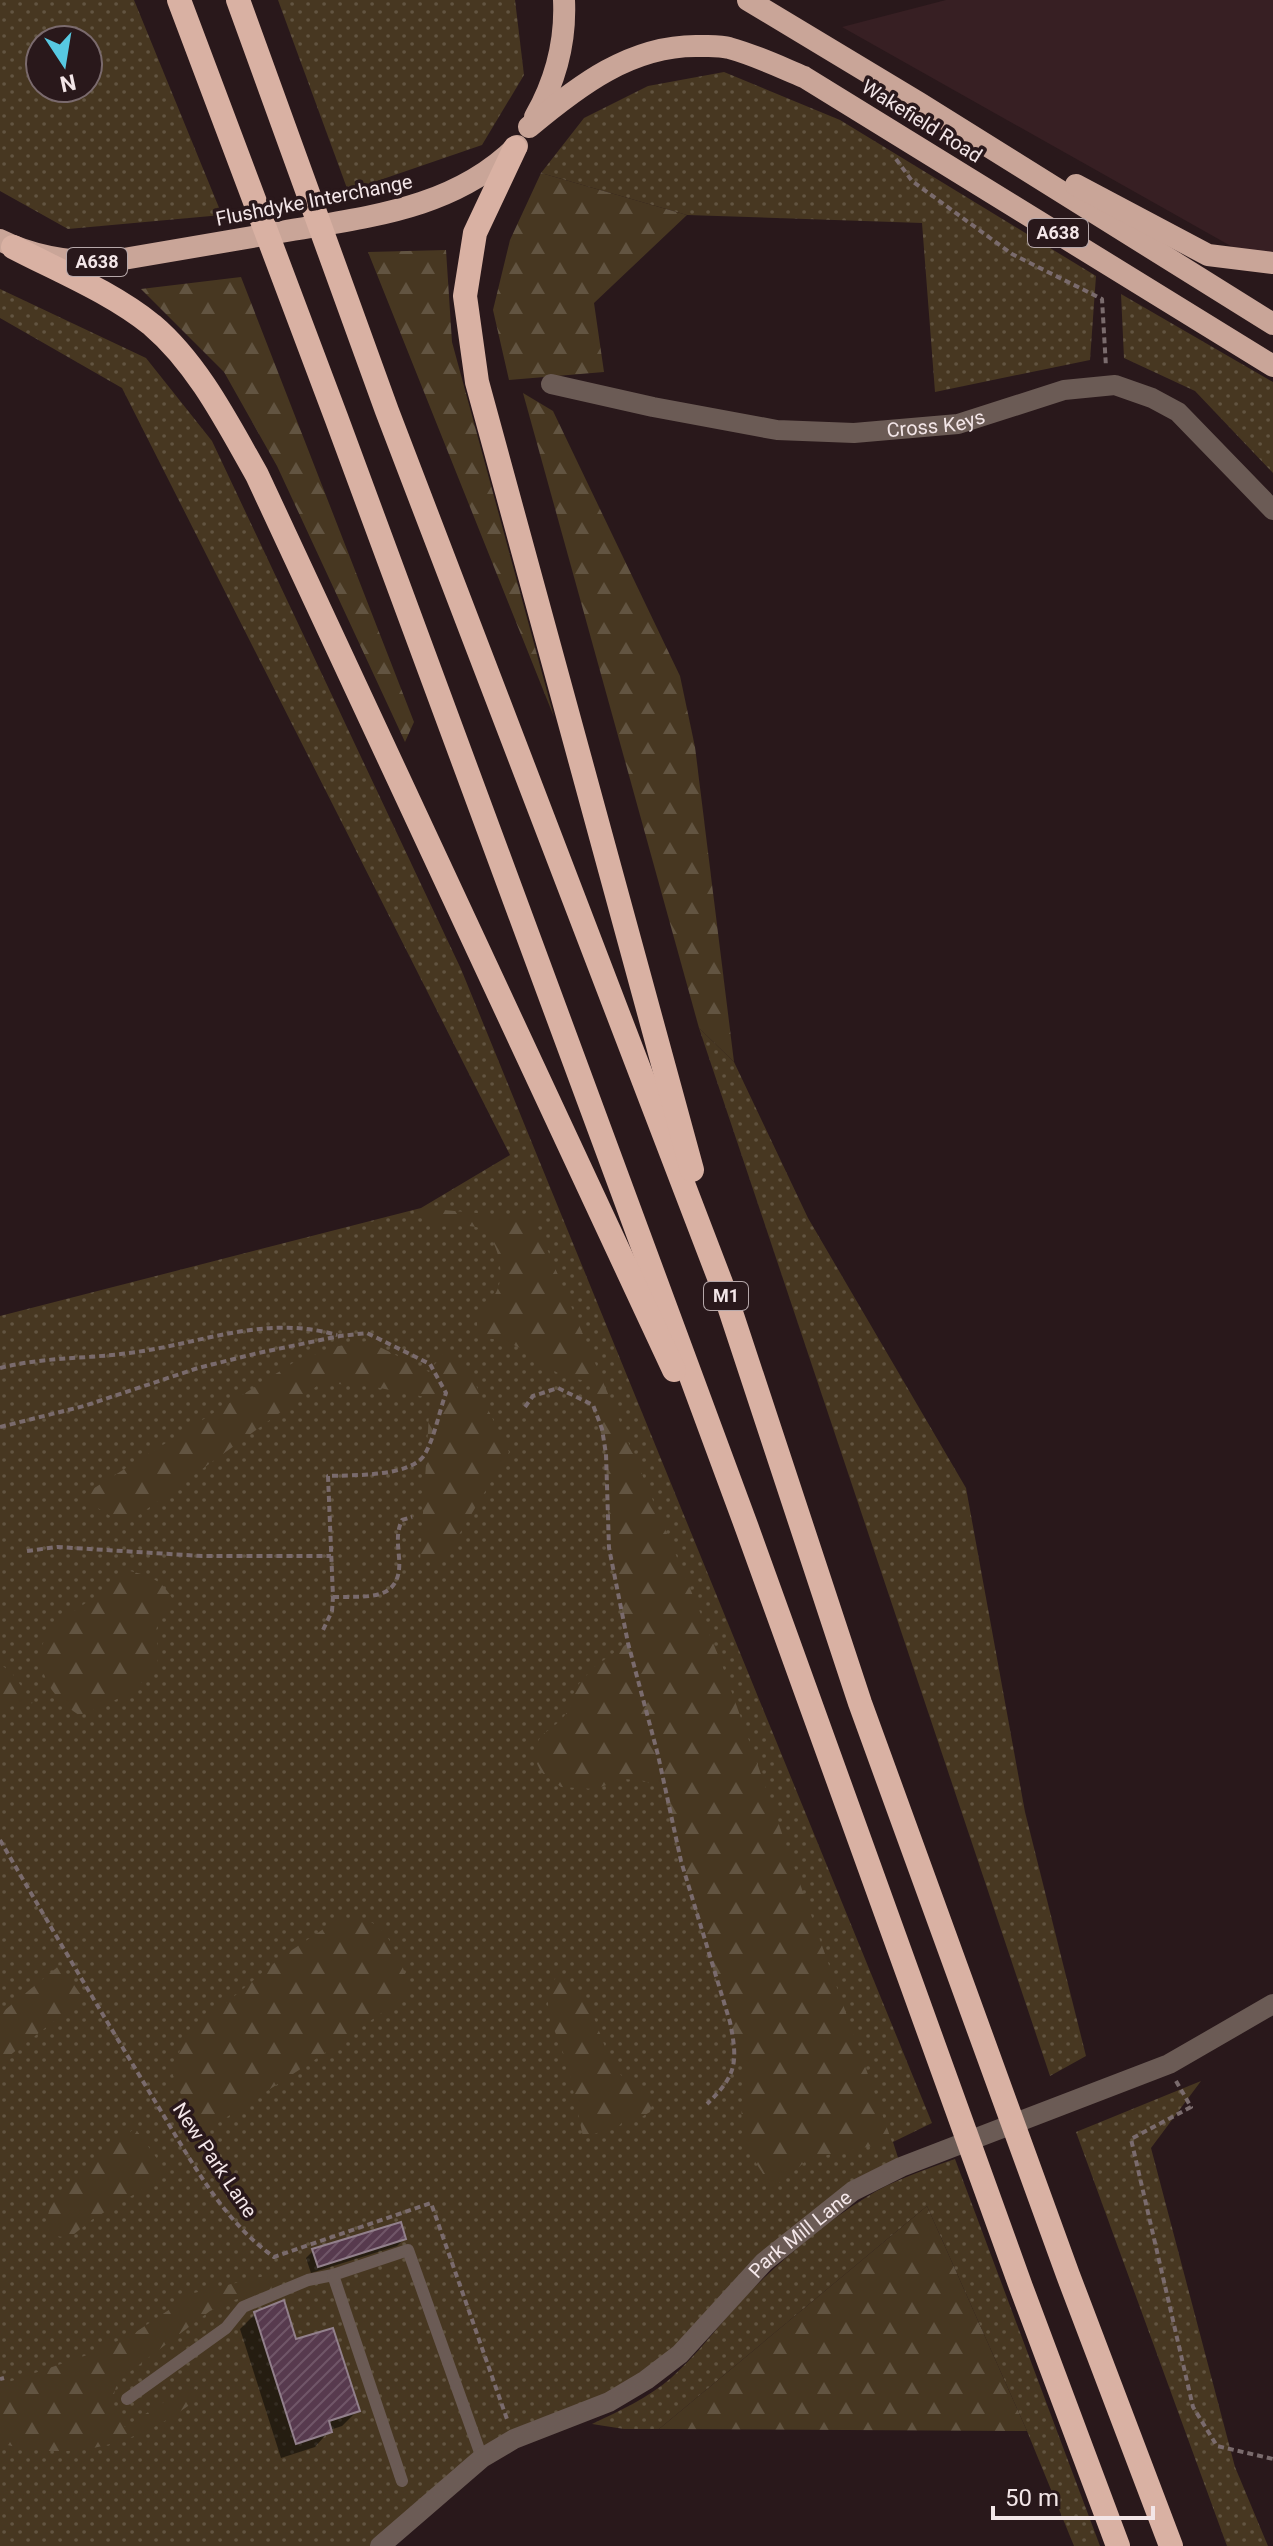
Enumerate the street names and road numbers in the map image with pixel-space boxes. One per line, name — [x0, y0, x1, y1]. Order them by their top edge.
street label: Wakefield Road — [857, 74, 987, 168]
street label: Flushdyke Interchange — [214, 169, 414, 231]
road number: A638 — [1028, 219, 1088, 247]
road number: A638 — [67, 248, 127, 276]
street label: Cross Keys — [885, 404, 988, 442]
road number: M1 — [704, 1282, 748, 1310]
street label: New Park Lane — [168, 2098, 262, 2222]
street label: Park Mill Lane — [744, 2185, 856, 2283]

